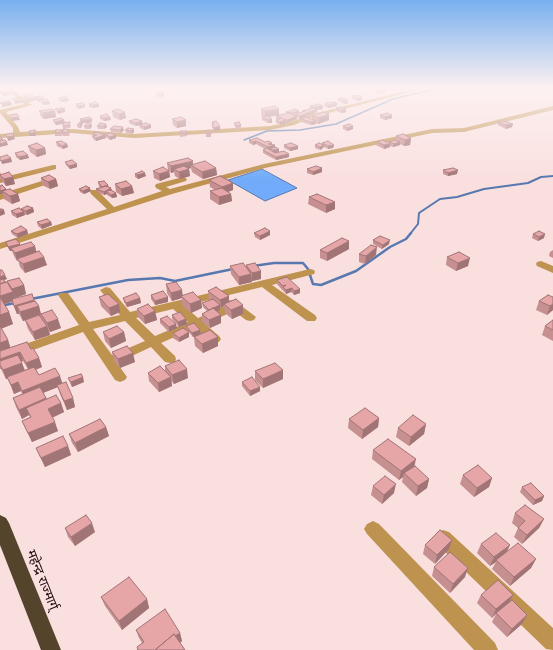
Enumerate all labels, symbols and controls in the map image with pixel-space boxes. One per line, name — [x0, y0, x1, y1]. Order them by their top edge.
street label: महेन्द्र राज्मार्ग् — [23, 548, 61, 612]

